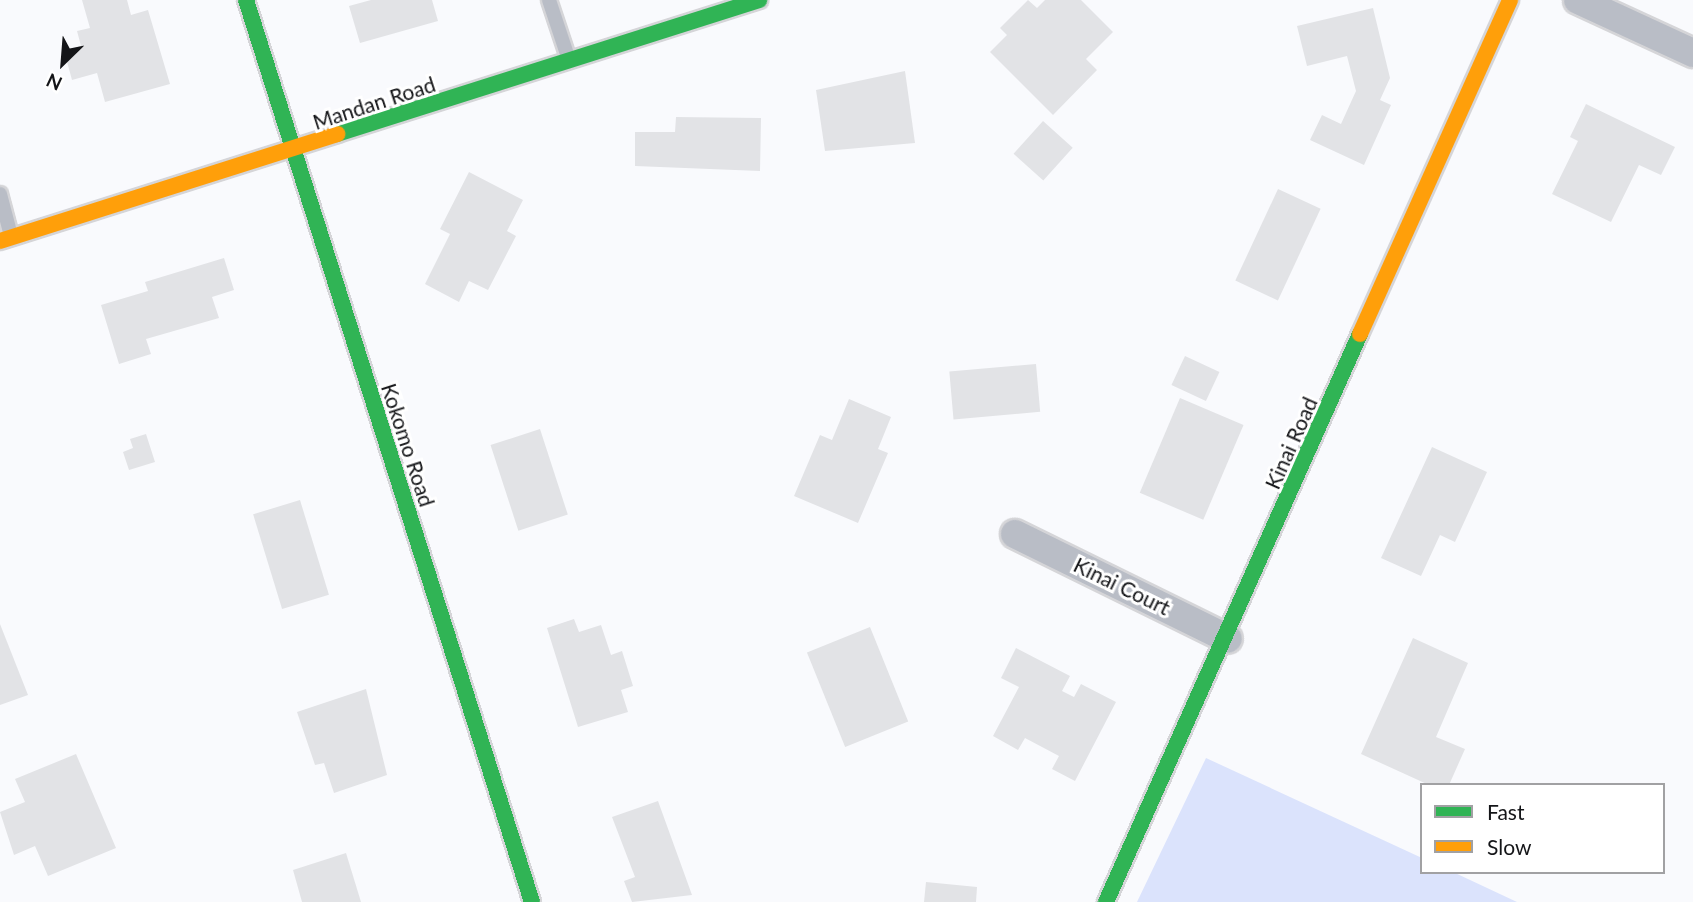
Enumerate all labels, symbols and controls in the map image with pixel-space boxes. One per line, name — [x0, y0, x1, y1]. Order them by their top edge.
north arrow — [28, 28, 98, 98]
text: N — [42, 69, 65, 96]
street label: Mandan Road — [310, 71, 438, 135]
street label: Kokomo Road — [376, 380, 440, 510]
street label: Kinai Road — [1260, 393, 1322, 493]
street label: Kinai Court — [1070, 552, 1174, 620]
legend — [1420, 783, 1665, 874]
text: Fast — [1487, 799, 1524, 824]
text: Slow — [1487, 834, 1531, 859]

